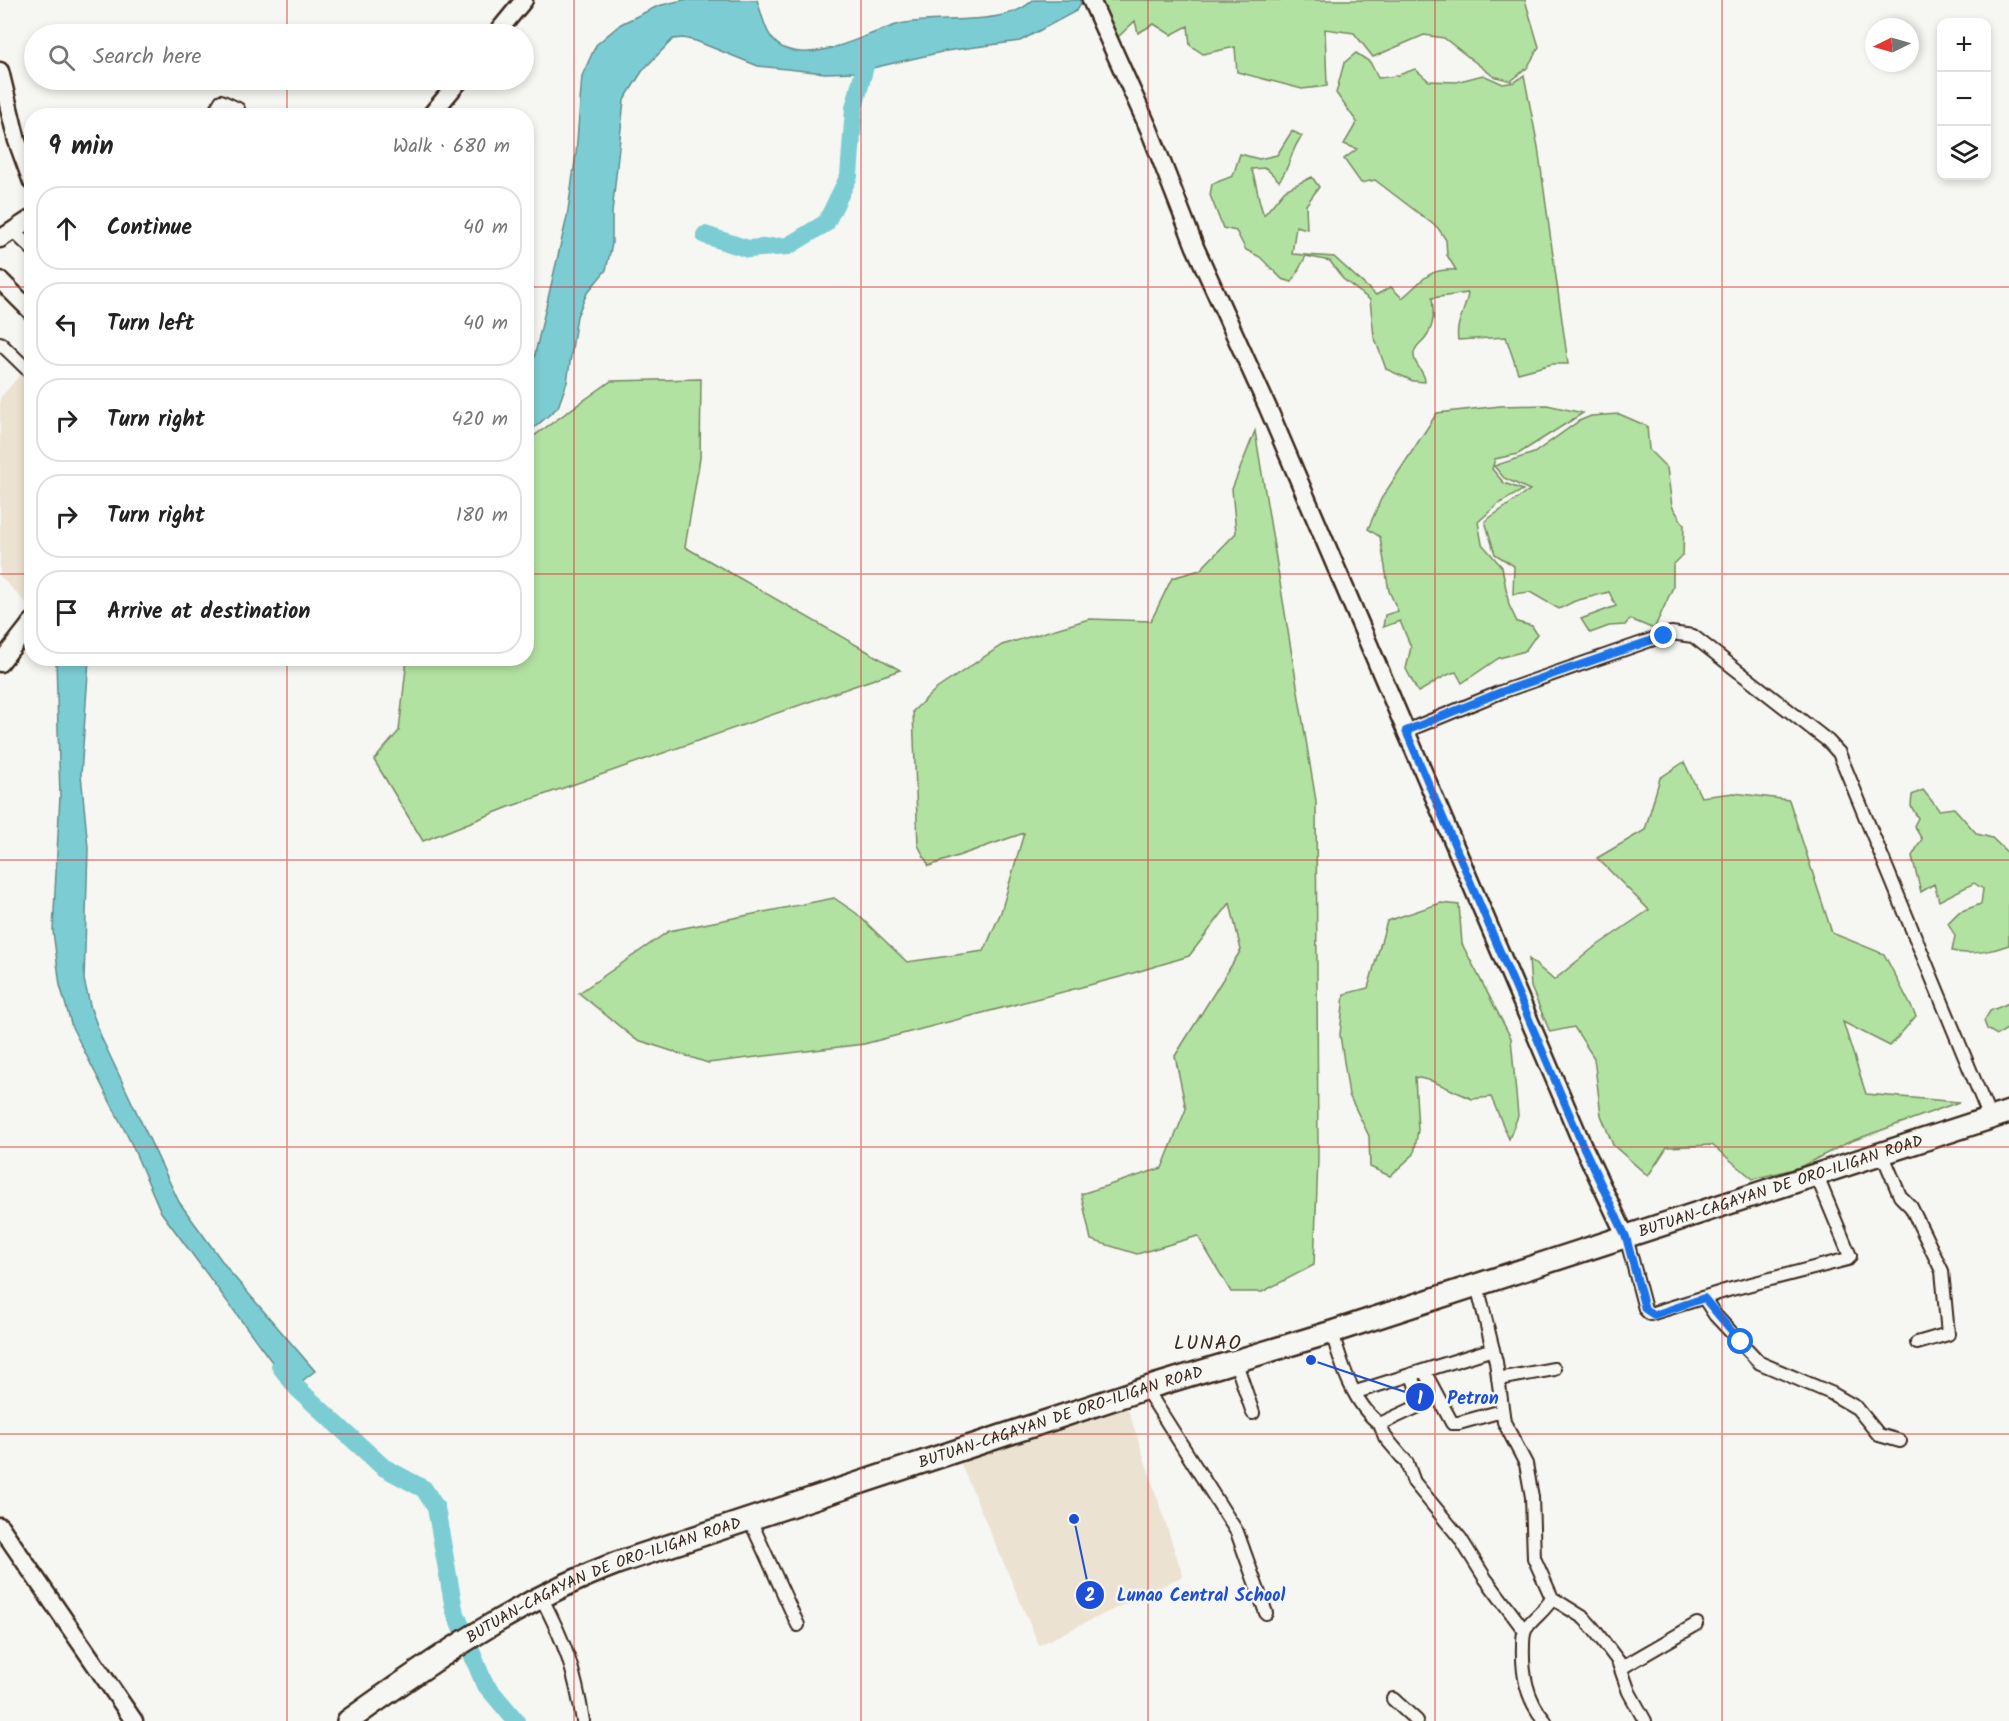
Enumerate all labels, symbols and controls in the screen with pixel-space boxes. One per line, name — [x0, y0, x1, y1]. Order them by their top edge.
north arrow — [1865, 18, 1919, 72]
map controls — [1937, 18, 1991, 180]
button: + — [1937, 18, 1991, 72]
search box — [24, 24, 534, 90]
text: Search here — [93, 40, 201, 75]
icon: search — [45, 41, 78, 74]
button: − — [1937, 72, 1991, 126]
text: 9 min — [48, 126, 114, 168]
button: layers — [1937, 126, 1991, 180]
text: Walk · 680 m — [393, 131, 510, 163]
text: Continue — [107, 211, 192, 246]
icon: ahead — [50, 212, 83, 245]
text: 40 m — [463, 212, 508, 244]
text: Turn left — [107, 307, 194, 342]
icon: left — [50, 308, 83, 341]
text: 40 m — [463, 308, 508, 340]
text: Turn right — [107, 403, 205, 438]
icon: right — [50, 404, 83, 437]
text: 420 m — [451, 404, 508, 436]
text: Turn right — [107, 499, 205, 534]
icon: right — [50, 500, 83, 533]
text: 180 m — [456, 500, 508, 532]
text: Arrive at destination — [107, 595, 310, 630]
icon: arrive — [50, 596, 83, 629]
route end — [1650, 622, 1676, 648]
street label: BUTUAN-CAGAYAN DE ORO-ILIGAN ROAD — [1635, 1128, 1926, 1244]
district label: LUNAO — [1174, 1328, 1242, 1360]
route start — [1727, 1328, 1753, 1354]
street label: BUTUAN-CAGAYAN DE ORO-ILIGAN ROAD — [915, 1359, 1206, 1475]
callout: Petron — [1405, 1379, 1511, 1415]
text: 1 — [1417, 1385, 1423, 1414]
text: Petron — [1447, 1385, 1499, 1414]
street label: BUTUAN-CAGAYAN DE ORO-ILIGAN ROAD — [461, 1510, 745, 1650]
callout: Lunao Central School — [1075, 1577, 1297, 1613]
text: 2 — [1085, 1582, 1095, 1611]
text: Lunao Central School — [1117, 1582, 1285, 1611]

